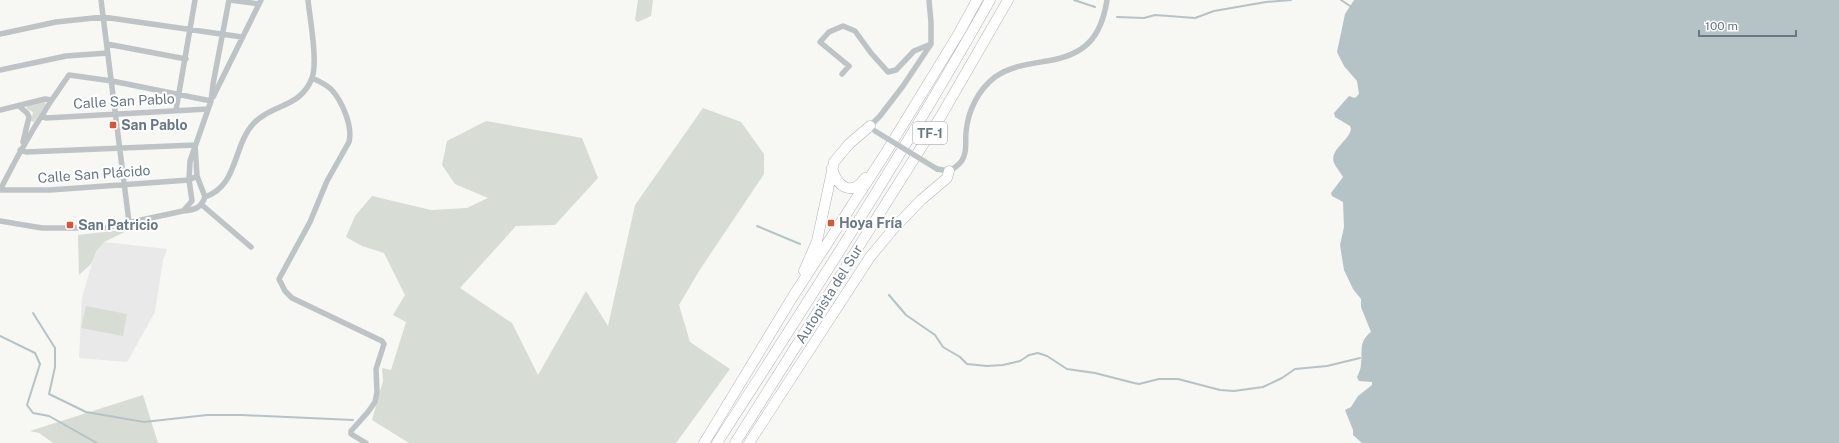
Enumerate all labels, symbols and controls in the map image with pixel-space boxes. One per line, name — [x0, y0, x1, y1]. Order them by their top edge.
scale bar — [1699, 12, 1796, 38]
text: 100 m — [1705, 19, 1738, 33]
street label: Calle San Pablo — [73, 90, 175, 112]
place label: San Pablo — [121, 117, 188, 133]
marker: San Pablo — [108, 120, 118, 130]
road number: TF-1 — [913, 122, 947, 144]
street label: Calle San Plácido — [37, 162, 151, 186]
place label: Hoya Fría — [839, 215, 902, 231]
place label: San Patricio — [78, 217, 158, 233]
marker: Hoya Fría — [826, 218, 836, 228]
marker: San Patricio — [65, 220, 75, 230]
street label: Autopista del Sur — [792, 242, 866, 346]

